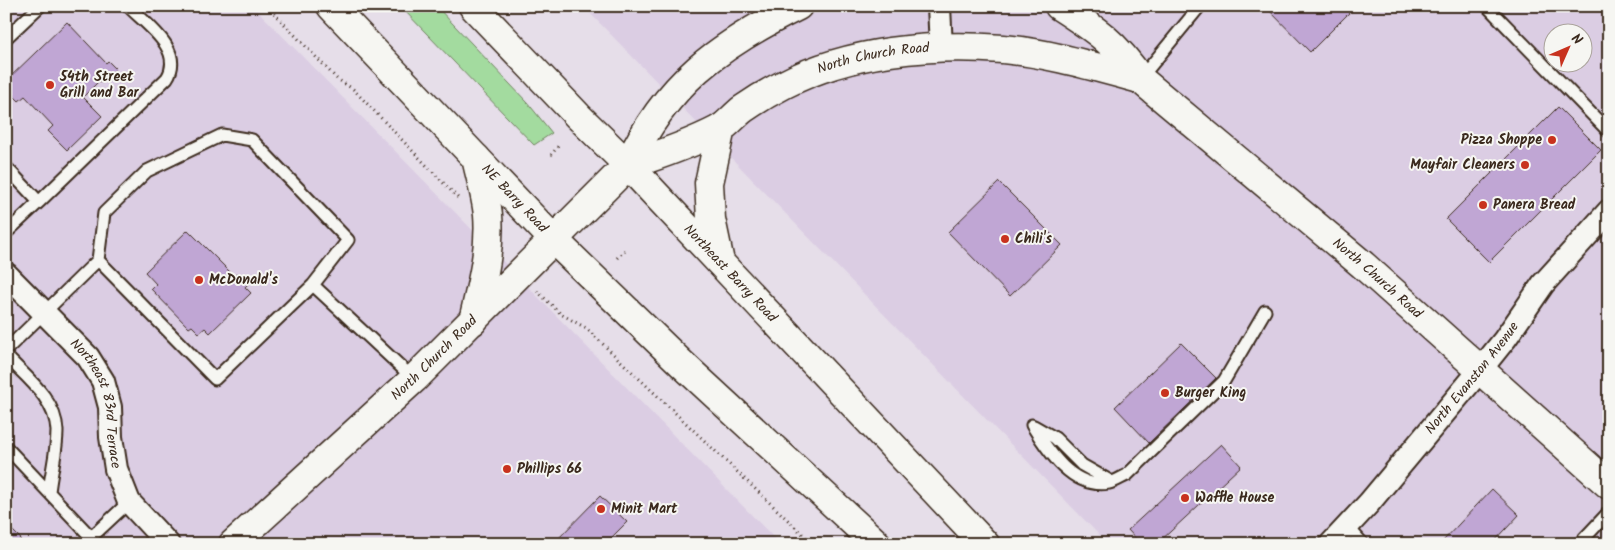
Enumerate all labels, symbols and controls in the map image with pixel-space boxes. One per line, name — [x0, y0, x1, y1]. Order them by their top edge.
north arrow — [1542, 22, 1592, 72]
text: N — [1566, 29, 1588, 51]
street label: North Church Road — [814, 37, 931, 80]
place label: 54th Street Grill and Bar — [59, 66, 140, 104]
marker: 54th Street Grill and Bar — [44, 79, 56, 91]
place label: Pizza Shoppe — [1461, 129, 1542, 151]
marker: Pizza Shoppe — [1546, 134, 1558, 146]
place label: Mayfair Cleaners — [1410, 154, 1515, 176]
street label: NE Barry Road — [476, 159, 554, 239]
marker: Mayfair Cleaners — [1519, 159, 1531, 171]
place label: Panera Bread — [1493, 194, 1576, 216]
marker: Panera Bread — [1477, 199, 1489, 211]
street label: Northeast Barry Road — [678, 219, 783, 328]
place label: Chili's — [1015, 228, 1053, 250]
marker: Chili's — [999, 233, 1011, 245]
street label: North Church Road — [1327, 233, 1428, 325]
place label: McDonald's — [209, 269, 278, 291]
marker: McDonald's — [193, 274, 205, 286]
street label: North Church Road — [386, 310, 483, 406]
street label: North Evanston Avenue — [1420, 317, 1525, 439]
street label: Northeast 83rd Terrace — [65, 333, 127, 471]
place label: Burger King — [1175, 382, 1246, 404]
marker: Burger King — [1159, 387, 1171, 399]
place label: Phillips 66 — [517, 458, 582, 480]
marker: Phillips 66 — [501, 463, 513, 475]
place label: Waffle House — [1195, 487, 1274, 509]
marker: Waffle House — [1179, 492, 1191, 504]
place label: Minit Mart — [611, 498, 678, 520]
marker: Minit Mart — [595, 503, 607, 515]

